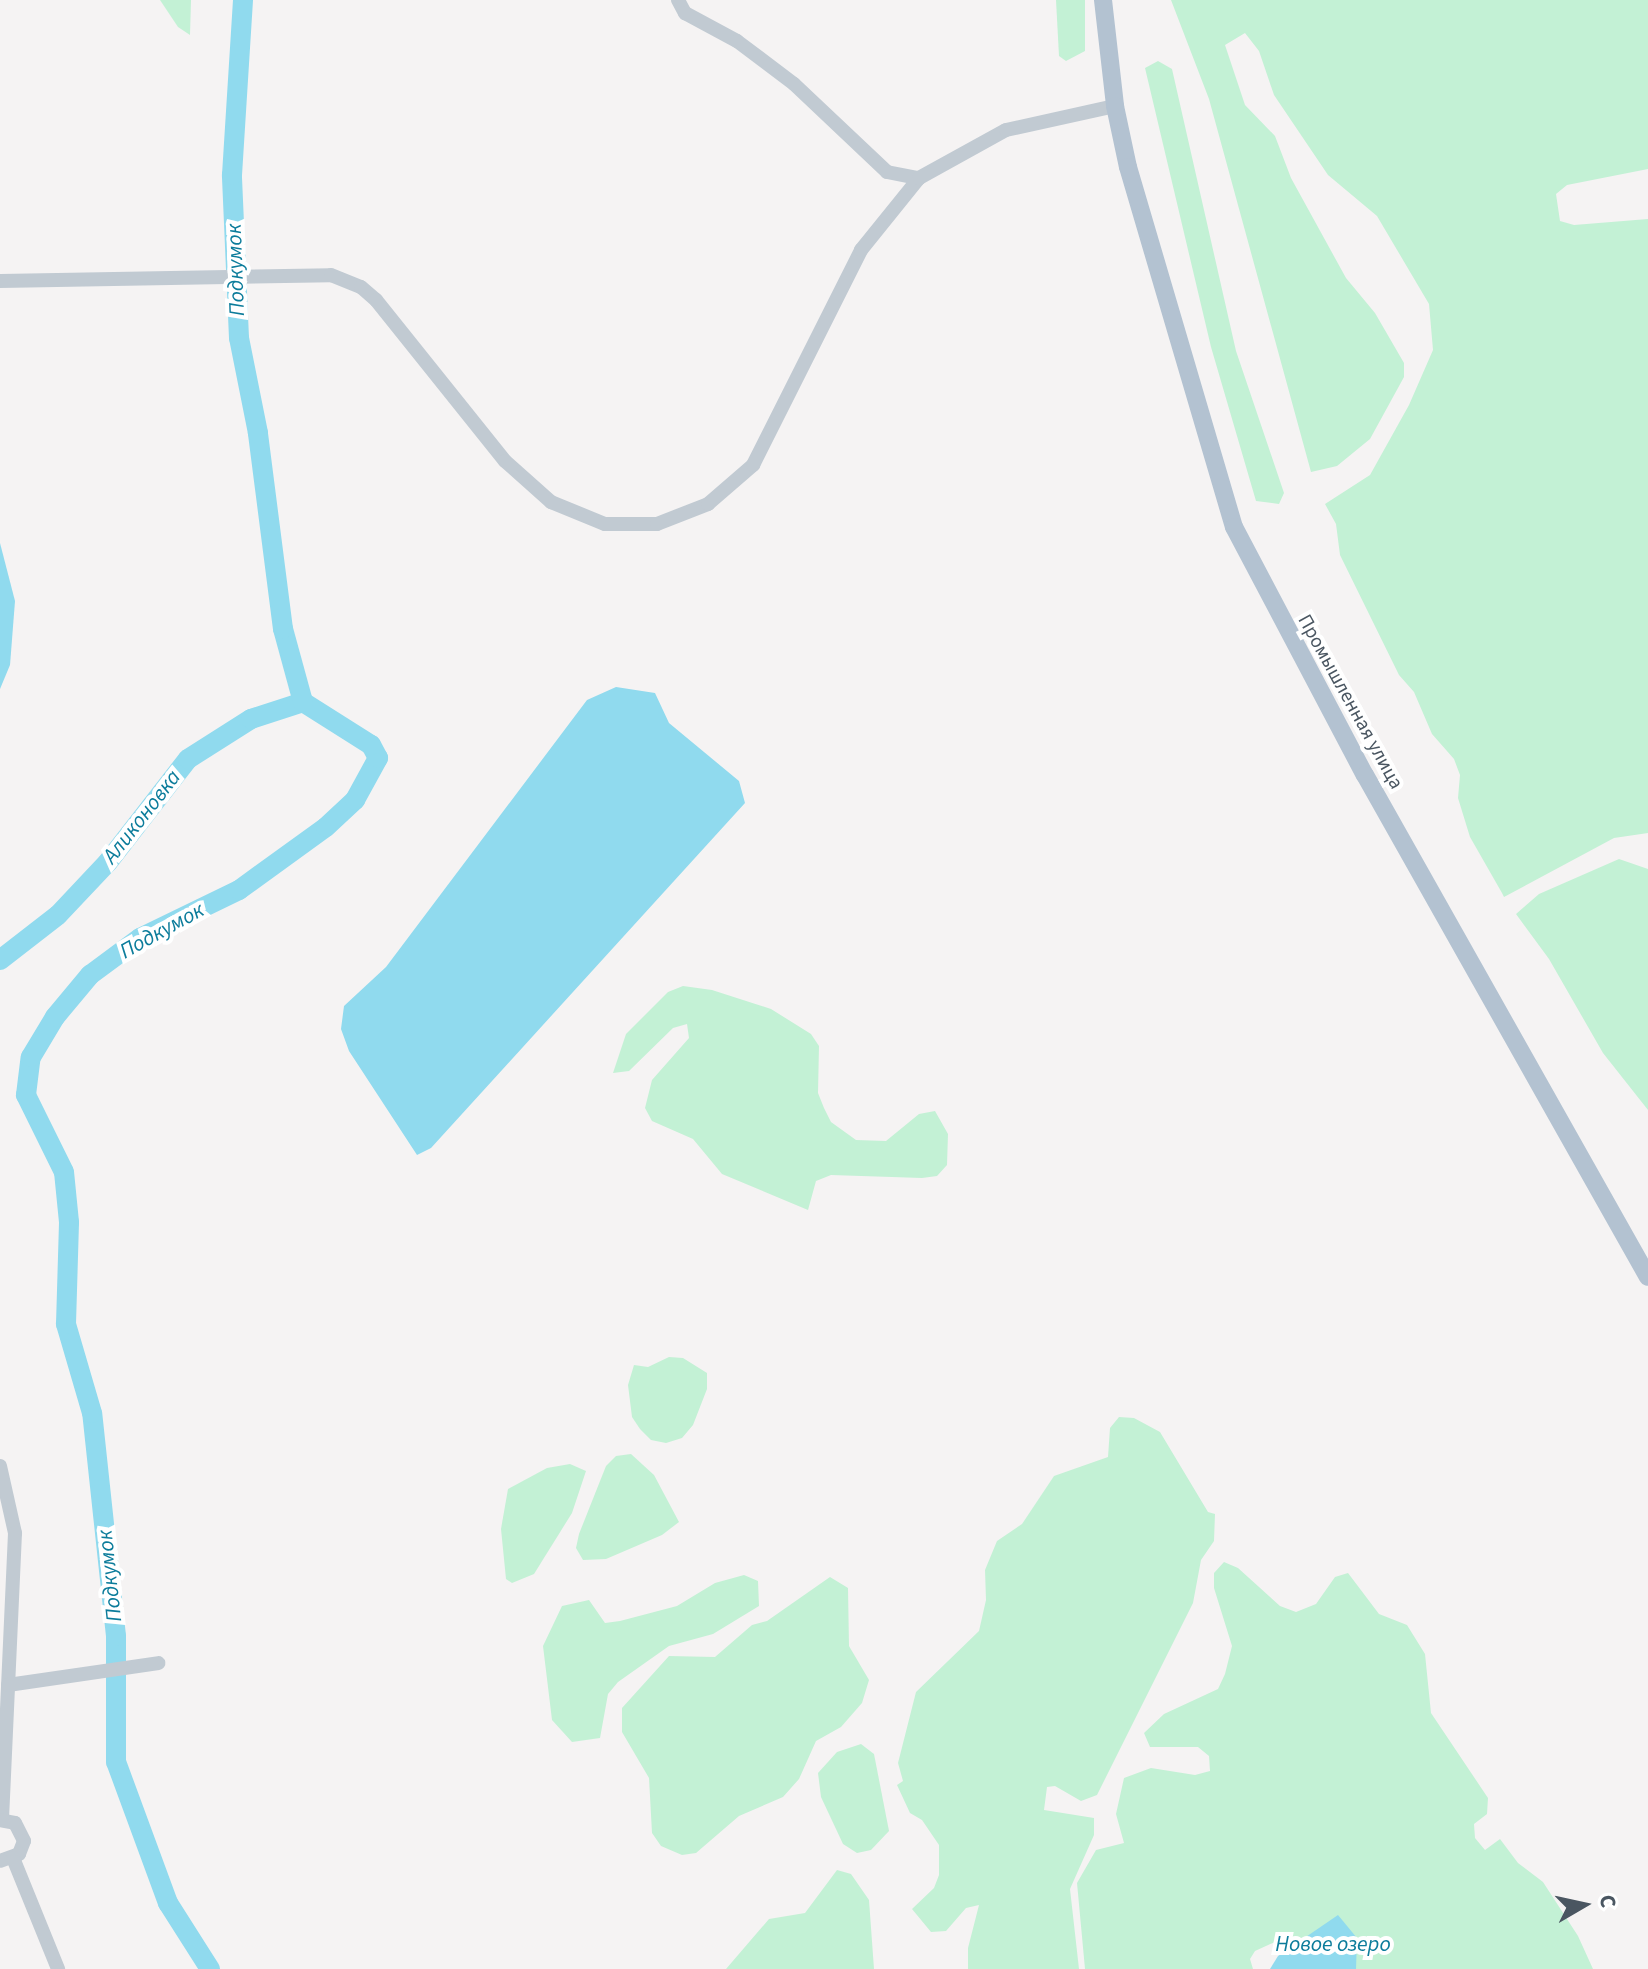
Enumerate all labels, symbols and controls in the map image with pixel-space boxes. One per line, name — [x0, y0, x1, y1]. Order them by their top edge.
water label: Подкумок — [221, 223, 251, 317]
street label: Промышленная улица — [1292, 611, 1408, 793]
water label: Аликоновка — [97, 765, 187, 869]
water label: Подкумок — [115, 897, 209, 965]
water label: Подкумок — [92, 1529, 128, 1623]
north arrow — [1544, 1865, 1624, 1945]
text: С — [1591, 1892, 1625, 1910]
water label: Новое озеро — [1275, 1932, 1391, 1958]

